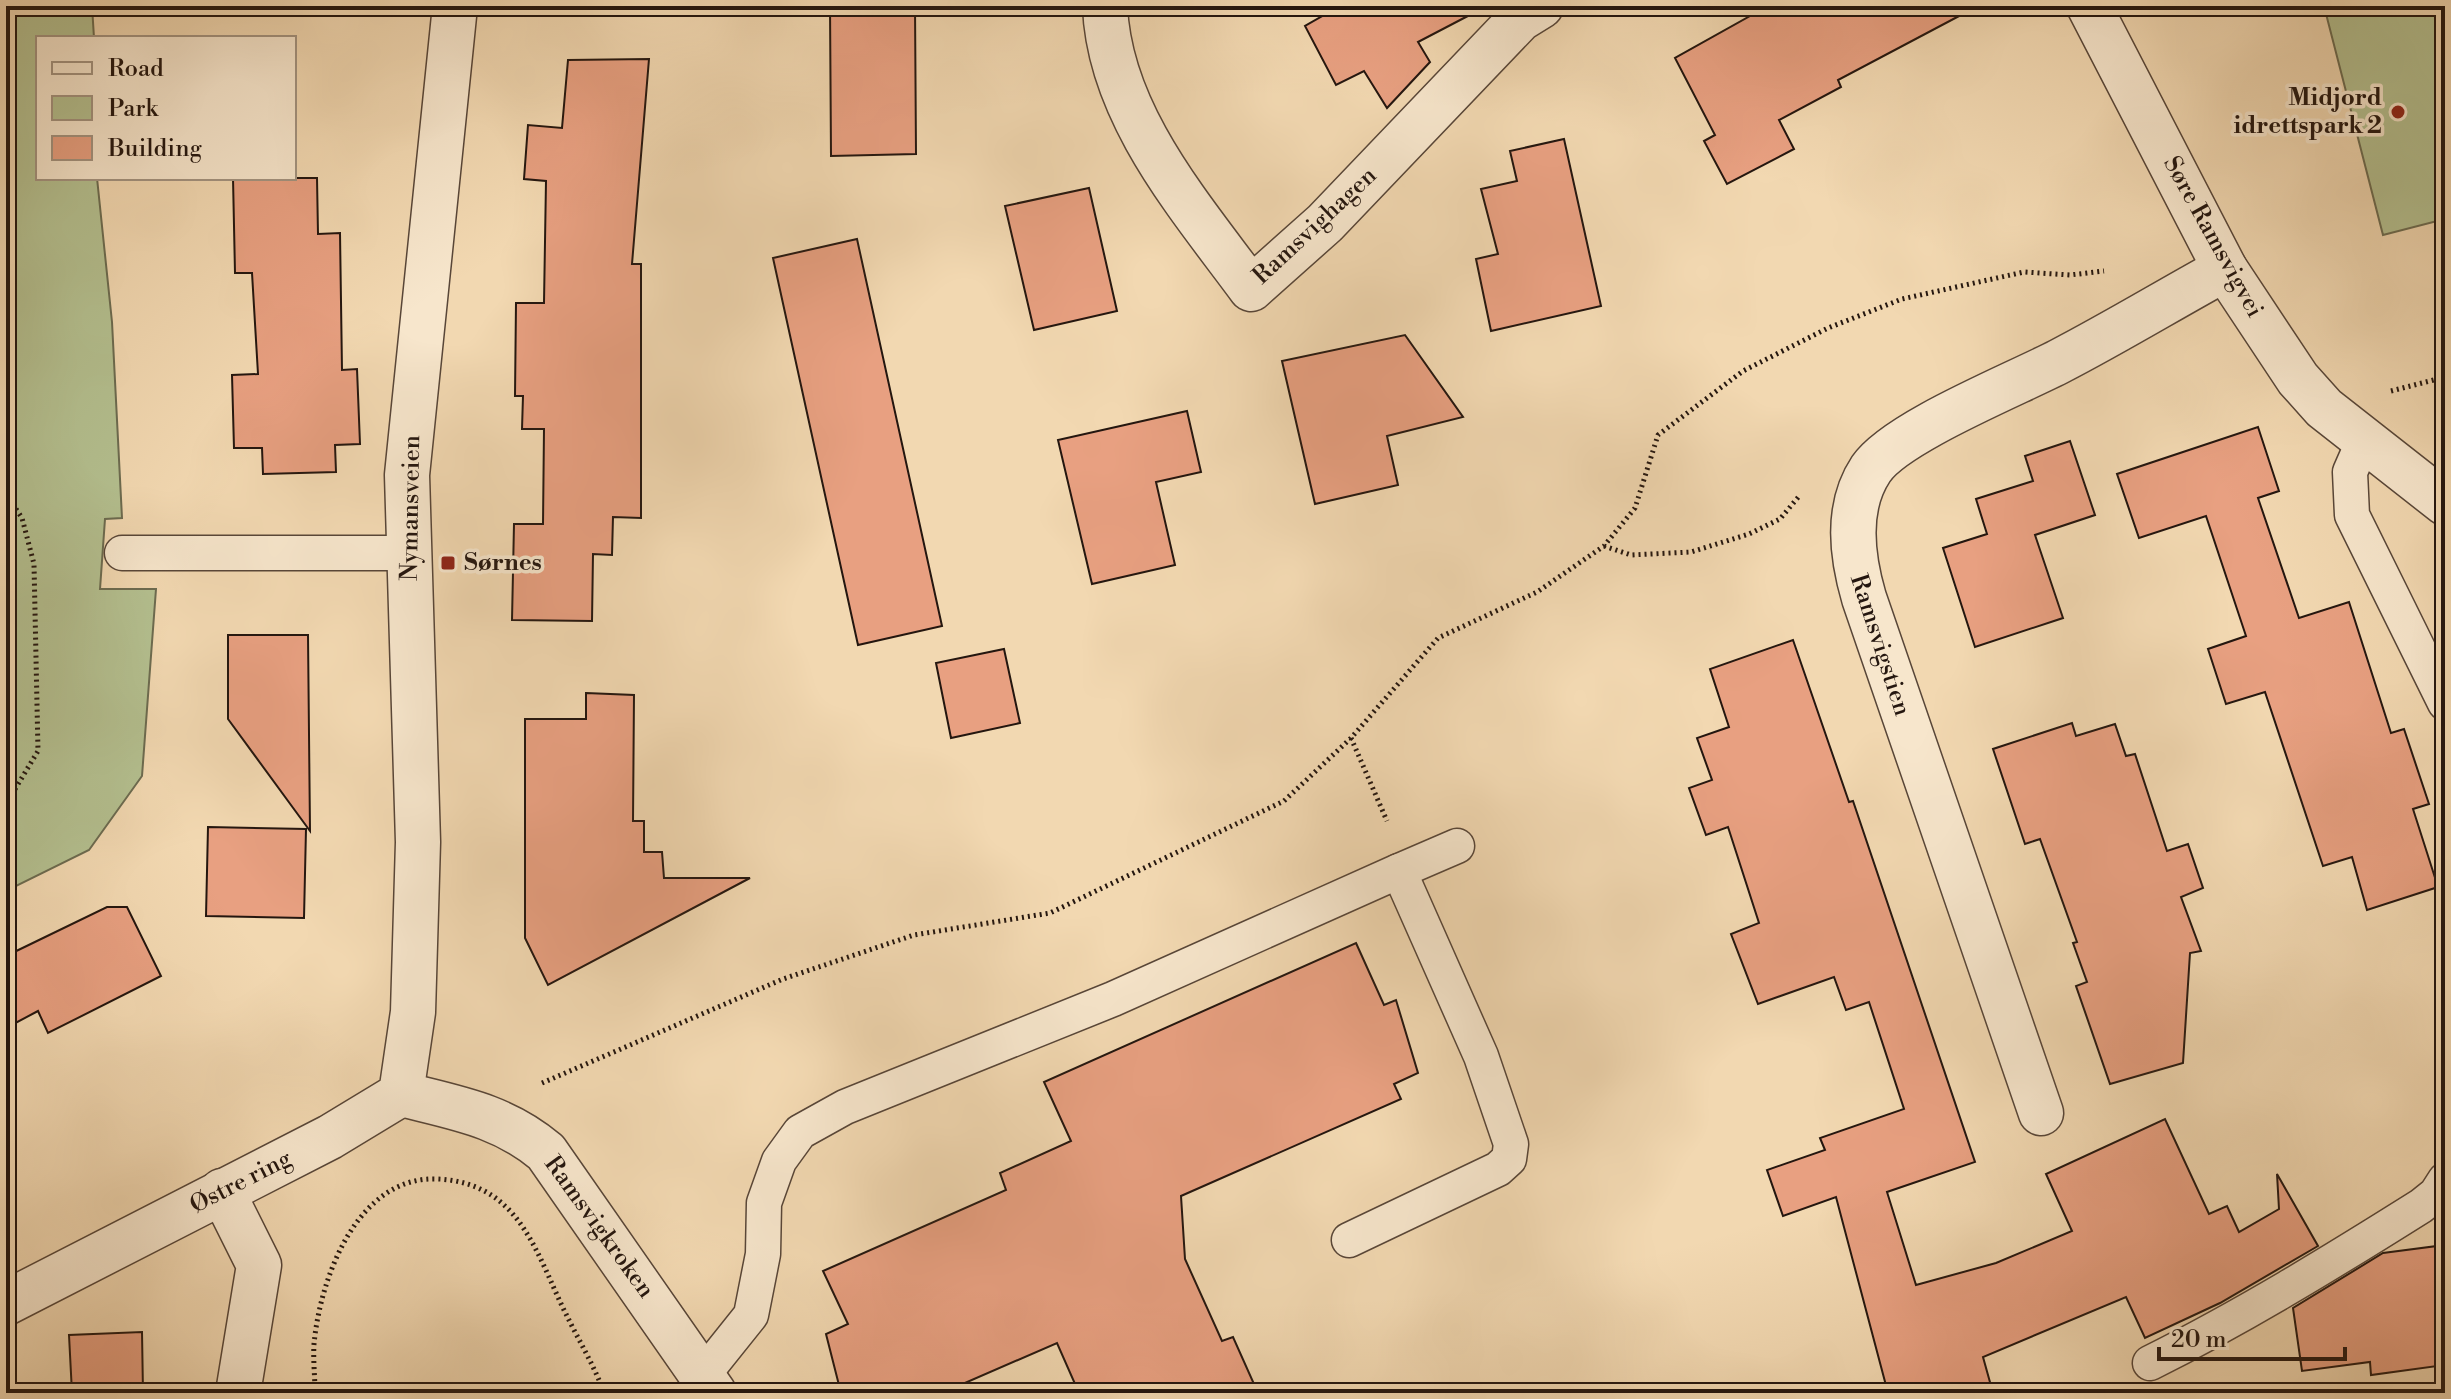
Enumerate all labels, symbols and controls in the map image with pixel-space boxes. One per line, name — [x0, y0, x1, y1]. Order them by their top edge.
legend — [36, 36, 296, 180]
text: Road — [108, 54, 164, 84]
place label: Midjord idrettspark 2 — [2234, 83, 2382, 141]
text: Park — [108, 94, 159, 124]
marker: Midjord idrettspark 2 — [2389, 103, 2407, 121]
text: Building — [107, 134, 202, 164]
street label: Søre Ramsvigvei — [2156, 151, 2270, 323]
street label: Ramsvighagen — [1247, 161, 1383, 291]
street label: Nymansveien — [395, 435, 427, 581]
place label: Sørnes — [464, 548, 542, 578]
marker: Sørnes — [439, 554, 457, 572]
street label: Ramsvigstien — [1843, 570, 1917, 720]
street label: Østre ring — [185, 1143, 297, 1220]
street label: Ramsvigkroken — [537, 1150, 661, 1304]
scale bar — [2159, 1311, 2345, 1361]
text: 20 m — [2171, 1325, 2227, 1355]

